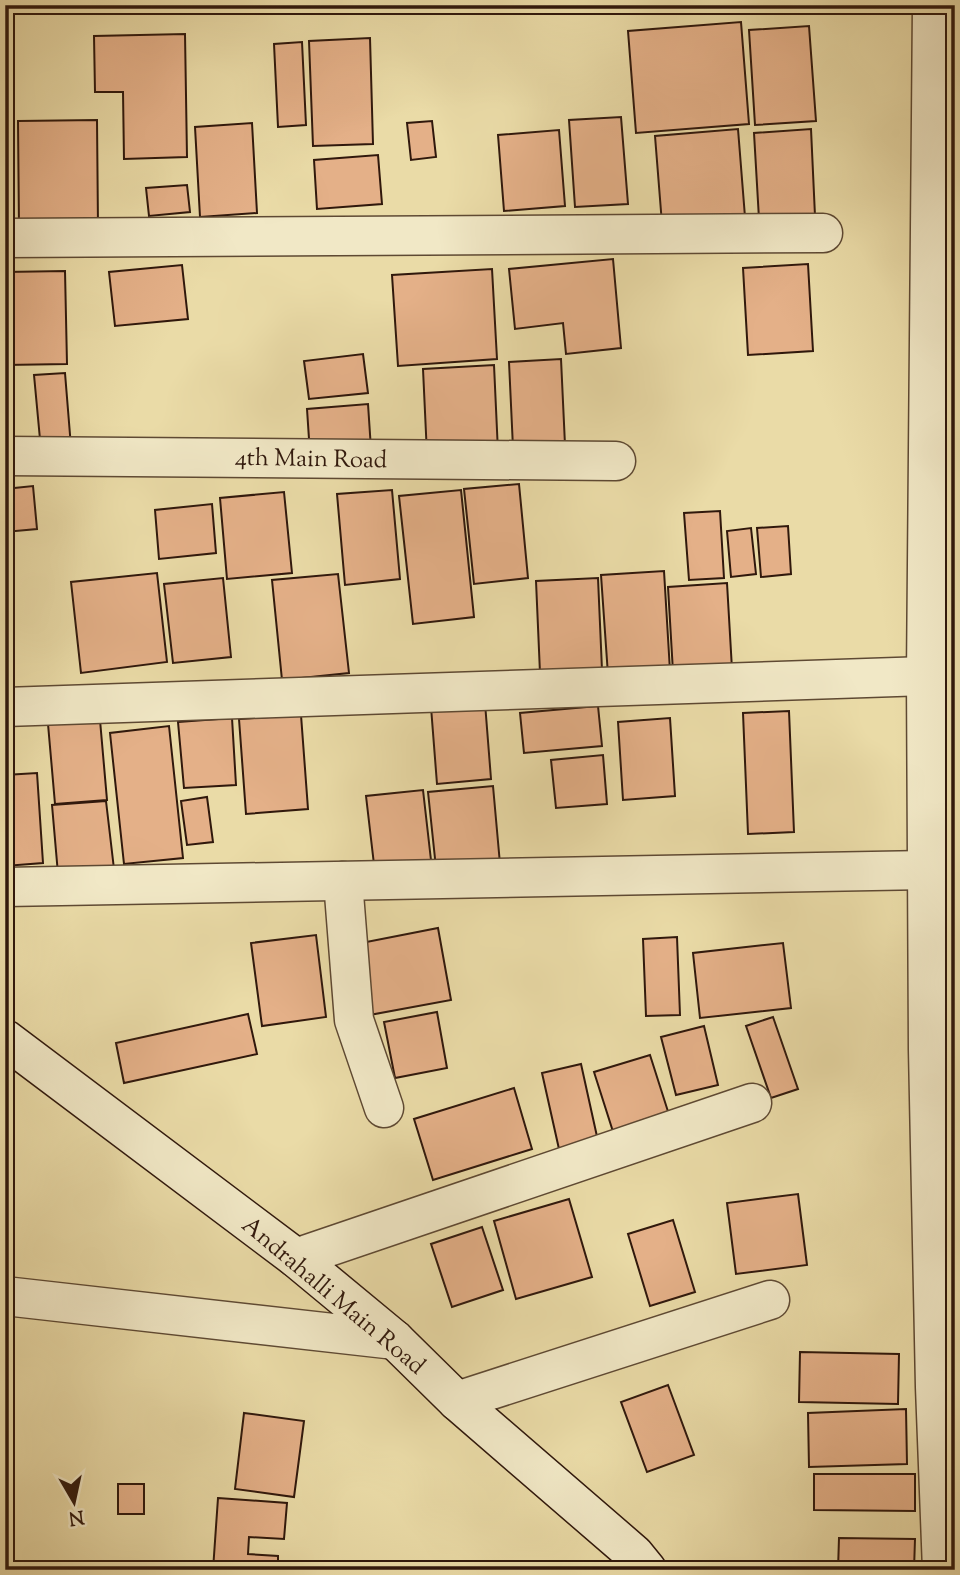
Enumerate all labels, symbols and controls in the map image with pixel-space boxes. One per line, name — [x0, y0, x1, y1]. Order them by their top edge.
street label: 4th Main Road — [234, 442, 388, 478]
street label: Andrahalli Main Road — [234, 1209, 432, 1384]
north arrow — [38, 1466, 108, 1536]
text: N — [67, 1502, 86, 1531]

